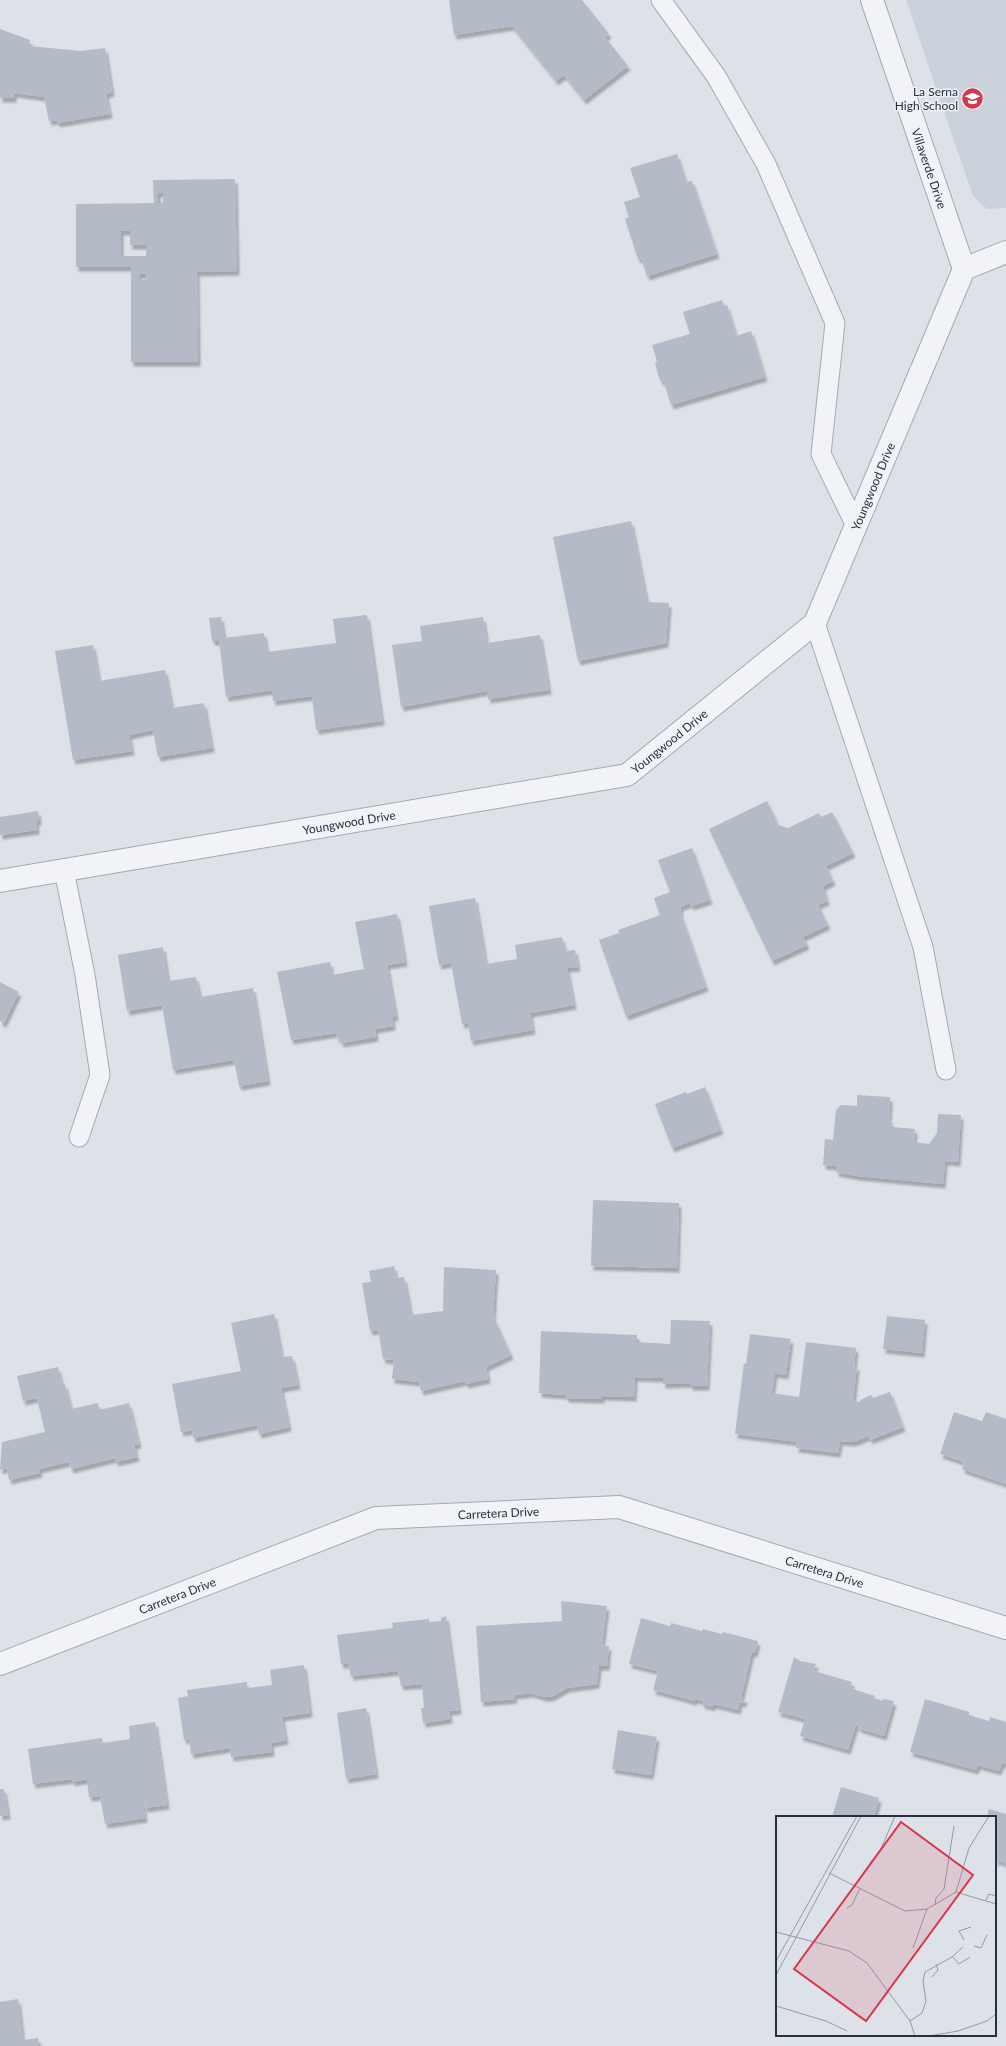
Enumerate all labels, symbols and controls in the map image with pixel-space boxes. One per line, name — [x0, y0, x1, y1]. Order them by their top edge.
place label: La Serna High School — [895, 84, 958, 113]
school or university icon: La Serna High School — [960, 85, 986, 111]
street label: Villaverde Drive — [909, 126, 950, 211]
street label: Youngwood Drive — [847, 440, 898, 533]
street label: Youngwood Drive — [628, 706, 710, 776]
street label: Youngwood Drive — [301, 807, 397, 837]
street label: Carretera Drive — [458, 1503, 540, 1522]
street label: Carretera Drive — [783, 1552, 866, 1591]
street label: Carretera Drive — [136, 1574, 218, 1617]
inset map — [776, 1816, 996, 2036]

